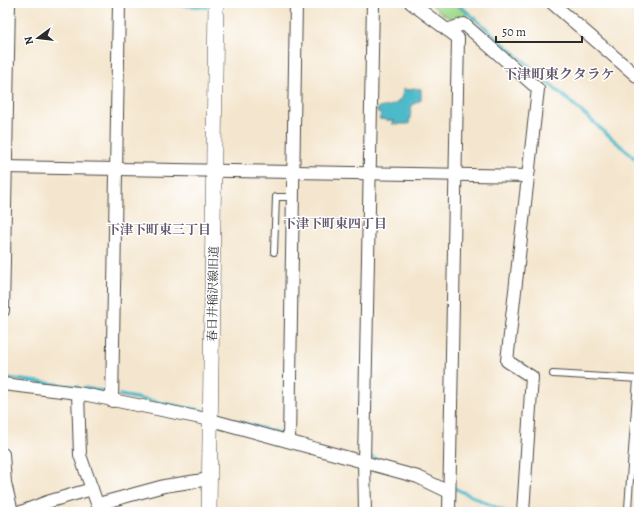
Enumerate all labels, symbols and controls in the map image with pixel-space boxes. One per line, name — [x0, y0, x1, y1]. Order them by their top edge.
north arrow — [18, 18, 58, 58]
scale bar — [496, 18, 582, 44]
text: 50 m — [502, 24, 526, 40]
text: N — [21, 35, 37, 46]
district label: 下津町東クタラケ — [503, 65, 615, 84]
district label: 下津下町東四丁目 — [283, 215, 387, 232]
district label: 下津下町東三丁目 — [107, 221, 211, 238]
street label: 春日井稲沢線旧道 — [204, 246, 222, 342]

